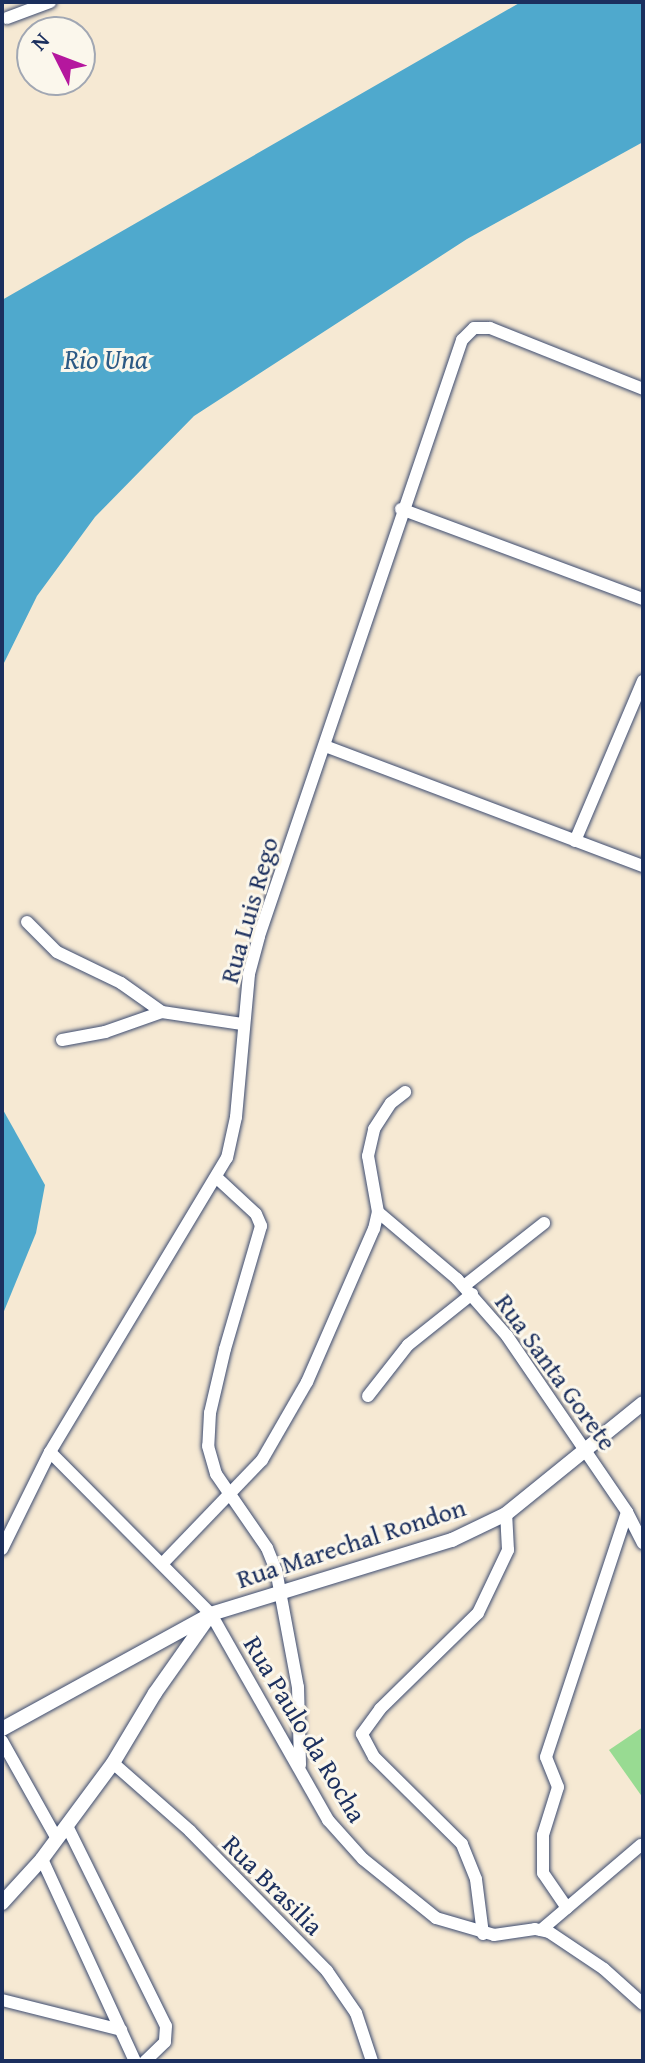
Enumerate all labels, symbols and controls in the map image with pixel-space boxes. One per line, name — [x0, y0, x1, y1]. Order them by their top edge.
north arrow — [16, 16, 96, 96]
text: N — [23, 25, 56, 57]
water label: Rio Una — [64, 342, 148, 376]
street label: Rua Luis Rego — [213, 833, 285, 987]
street label: Rua Santa Gorete — [489, 1287, 623, 1457]
street label: Rua Marechal Rondon — [233, 1491, 469, 1595]
street label: Rua Paulo da Rocha — [237, 1630, 373, 1828]
street label: Rua Brasilia — [216, 1828, 330, 1942]

